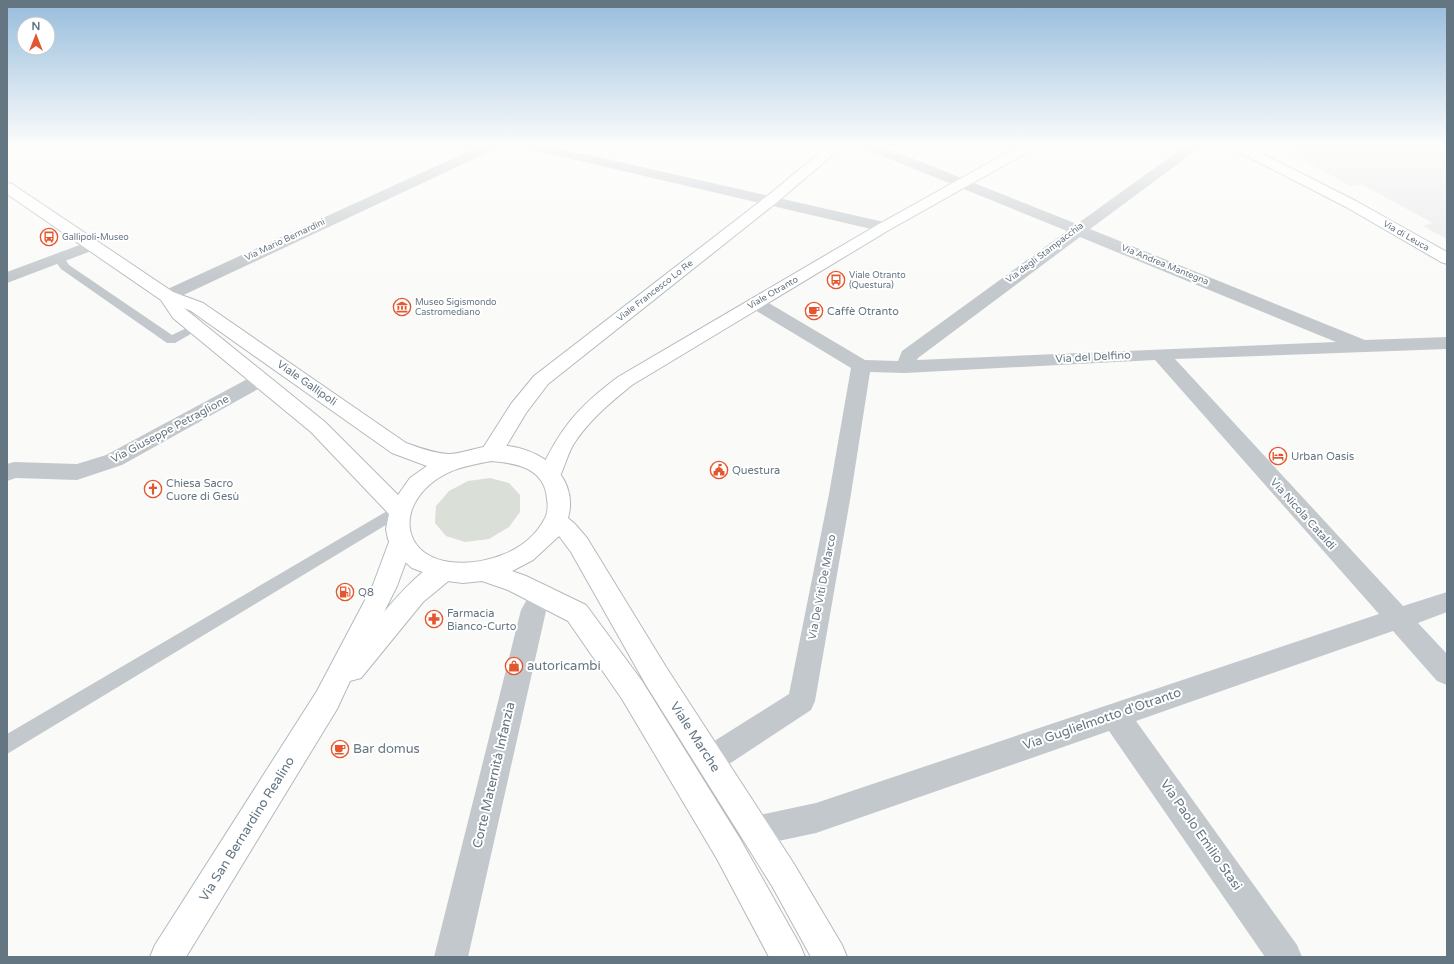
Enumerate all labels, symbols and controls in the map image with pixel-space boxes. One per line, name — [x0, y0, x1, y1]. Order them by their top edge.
north arrow — [16, 16, 56, 56]
text: N — [32, 20, 40, 33]
street label: Via Mario Bernardini — [243, 217, 327, 263]
street label: Via di Leuca — [1381, 218, 1431, 254]
street label: Via degli Stampacchia — [1004, 220, 1086, 286]
bus stop icon: Gallipoli-Museo — [39, 227, 59, 247]
place label: Gallipoli-Museo — [62, 232, 129, 243]
street label: Via Andrea Mantegna — [1120, 242, 1210, 288]
street label: Viale Francesco Lo Re — [615, 258, 695, 324]
bus stop icon: Viale Otranto (Questura) — [826, 270, 846, 290]
place label: Viale Otranto (Questura) — [849, 270, 906, 291]
street label: Viale Otranto — [746, 274, 801, 312]
museum icon: Museo Sigismondo Castromediano — [392, 297, 412, 317]
place label: Museo Sigismondo Castromediano — [415, 297, 497, 318]
cafe icon: Caffè Otranto — [804, 301, 824, 321]
place label: Caffè Otranto — [827, 305, 899, 318]
street label: Via del Delfino — [1055, 349, 1131, 365]
street label: Viale Gallipoli — [275, 358, 339, 408]
street label: Via Giuseppe Petraglione — [109, 392, 231, 466]
hotel icon: Urban Oasis — [1268, 446, 1288, 466]
place label: Urban Oasis — [1291, 450, 1354, 463]
public building icon: Questura — [709, 460, 729, 480]
place label: Questura — [732, 464, 780, 477]
street label: Via Nicola Cataldi — [1268, 476, 1338, 552]
place label: Chiesa Sacro Cuore di Gesù — [166, 477, 239, 503]
church icon: Chiesa Sacro Cuore di Gesù — [143, 479, 163, 499]
street label: Via De Viti De Marco — [805, 533, 839, 641]
fuel station icon: Q8 — [335, 582, 355, 602]
place label: Q8 — [358, 586, 374, 599]
place label: Farmacia Bianco-Curto — [447, 607, 517, 633]
pharmacy icon: Farmacia Bianco-Curto — [424, 609, 444, 629]
shop icon: autoricambi — [504, 656, 524, 676]
place label: autoricambi — [527, 658, 601, 674]
street label: Via Guglielmotto d'Otranto — [1021, 684, 1183, 754]
street label: Viale Marche — [666, 699, 724, 775]
street label: Corte Maternità Infanzia — [469, 700, 519, 850]
cafe icon: Bar domus — [330, 739, 350, 759]
place label: Bar domus — [353, 741, 420, 757]
street label: Via San Bernardino Realino — [196, 754, 298, 904]
street label: Via Paolo Emilio Stasi — [1157, 777, 1245, 893]

